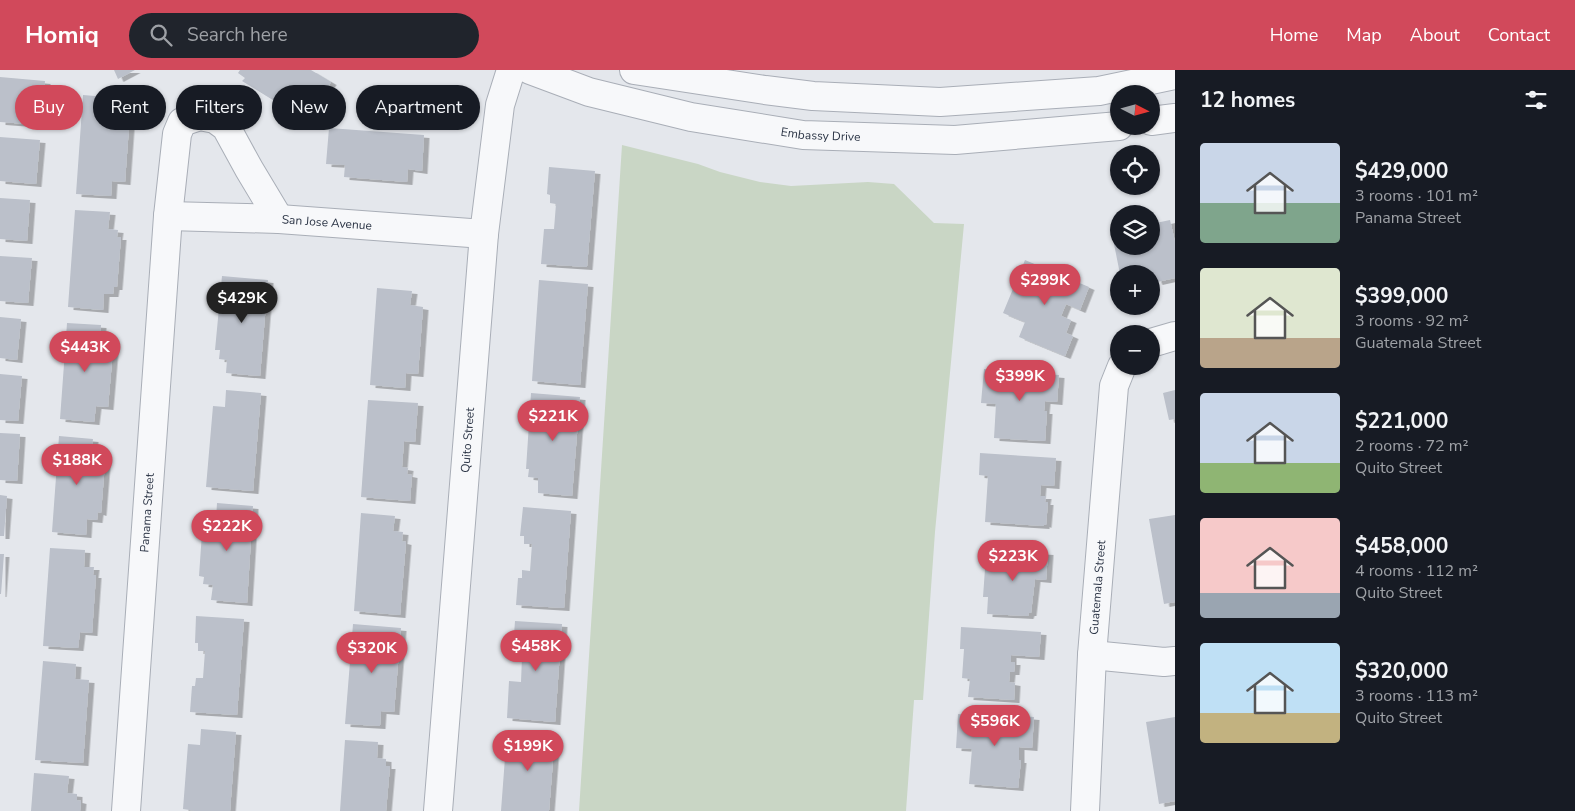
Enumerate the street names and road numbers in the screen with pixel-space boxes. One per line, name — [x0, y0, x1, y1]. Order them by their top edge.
street label: Embassy Drive — [780, 124, 861, 145]
street label: San Jose Avenue — [281, 211, 372, 234]
street label: Quito Street — [457, 406, 478, 473]
street label: Panama Street — [136, 472, 158, 553]
street label: Guatemala Street — [1086, 539, 1109, 635]

